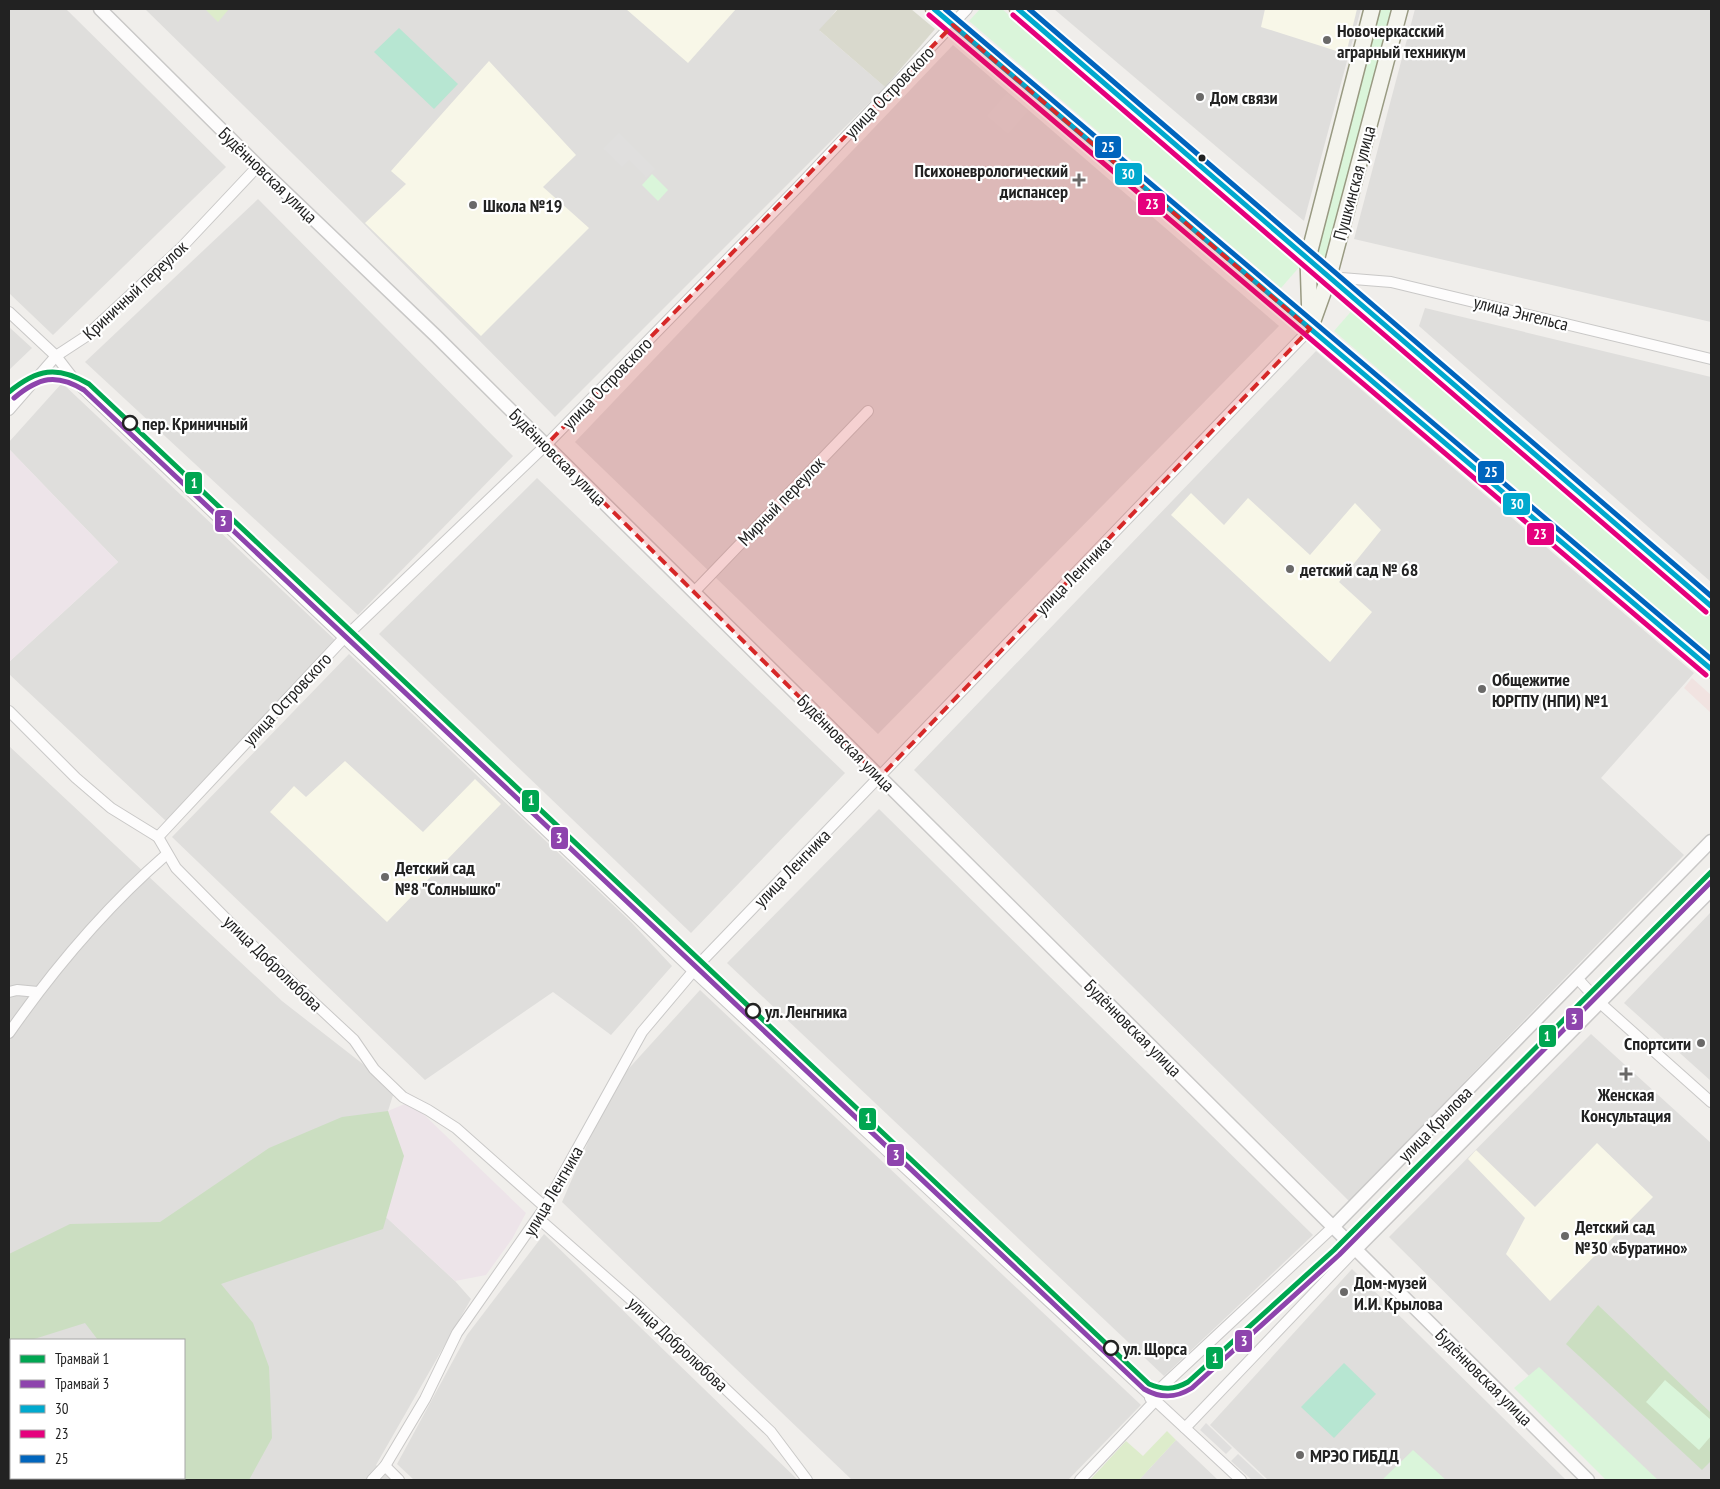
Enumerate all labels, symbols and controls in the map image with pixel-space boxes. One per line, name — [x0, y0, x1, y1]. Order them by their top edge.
place label: Новочеркасский аграрный техникум — [1337, 19, 1466, 63]
marker: Новочеркасский аграрный техникум — [1321, 34, 1333, 46]
street label: улица Островского — [839, 41, 939, 143]
place label: Дом связи — [1210, 86, 1278, 109]
marker: Дом связи — [1194, 91, 1206, 103]
street label: Будённовская улица — [214, 122, 322, 228]
street label: Пушкинская улица — [1328, 123, 1380, 243]
line badge: 25 — [1094, 135, 1122, 159]
text: 25 — [1101, 138, 1115, 156]
unlabelled marker — [1197, 153, 1207, 163]
place label: Психоневрологический диспансер — [915, 159, 1068, 203]
line badge: 30 — [1114, 162, 1143, 186]
text: 30 — [1121, 165, 1135, 183]
marker: Психоневрологический диспансер — [1072, 173, 1086, 187]
line badge: 23 — [1137, 192, 1166, 216]
place label: Школа №19 — [483, 194, 562, 217]
text: 23 — [1145, 195, 1159, 213]
marker: Школа №19 — [467, 199, 479, 211]
street label: Криничный переулок — [78, 235, 192, 345]
street label: улица Энгельса — [1471, 290, 1571, 336]
street label: улица Островского — [557, 332, 657, 434]
street label: Будённовская улица — [504, 403, 612, 511]
place label: пер. Криничный — [142, 412, 248, 435]
marker: пер. Криничный — [122, 415, 138, 431]
street label: Мирный переулок — [733, 452, 829, 550]
line badge: 25 — [1477, 460, 1505, 484]
text: 25 — [1484, 463, 1498, 481]
line badge: 1 — [184, 471, 203, 495]
text: 1 — [191, 474, 197, 492]
line badge: 30 — [1502, 492, 1531, 516]
text: 30 — [1510, 495, 1524, 513]
line badge: 3 — [214, 509, 233, 533]
text: 3 — [220, 512, 226, 530]
line badge: 23 — [1526, 522, 1555, 546]
text: 23 — [1533, 525, 1547, 543]
street label: улица Ленгника — [1030, 532, 1116, 620]
place label: детский сад № 68 — [1299, 558, 1418, 581]
marker: детский сад № 68 — [1284, 563, 1296, 575]
street label: улица Островского — [238, 647, 336, 750]
place label: Общежитие ЮРГПУ (НПИ) №1 — [1492, 668, 1609, 712]
marker: Общежитие ЮРГПУ (НПИ) №1 — [1476, 683, 1488, 695]
street label: Будённовская улица — [792, 689, 900, 797]
line badge: 1 — [521, 789, 540, 813]
text: 1 — [528, 791, 534, 809]
street label: улица Ленгника — [749, 824, 835, 912]
line badge: 3 — [550, 826, 569, 850]
text: 3 — [556, 829, 562, 847]
place label: Детский сад №8 "Солнышко" — [395, 856, 501, 900]
marker: Детский сад №8 "Солнышко" — [379, 871, 391, 883]
street label: улица Добролюбова — [219, 910, 327, 1016]
street label: Будённовская улица — [1079, 974, 1187, 1082]
place label: ул. Ленгника — [764, 1000, 847, 1023]
marker: ул. Ленгника — [745, 1003, 761, 1019]
line badge: 3 — [1565, 1007, 1584, 1031]
text: 3 — [1571, 1010, 1577, 1028]
line badge: 1 — [1538, 1024, 1557, 1048]
text: 1 — [1544, 1027, 1550, 1045]
place label: Спортсити — [1624, 1032, 1691, 1055]
marker: Спортсити — [1695, 1037, 1707, 1049]
marker: Женская Консультация — [1619, 1067, 1633, 1081]
street label: улица Крылова — [1393, 1081, 1477, 1167]
place label: Женская Консультация — [1581, 1083, 1671, 1127]
line badge: 1 — [858, 1107, 877, 1131]
text: 1 — [865, 1109, 871, 1127]
street label: улица Ленгника — [518, 1142, 588, 1240]
line badge: 3 — [886, 1143, 905, 1167]
text: 3 — [893, 1146, 899, 1164]
place label: Детский сад №30 «Буратино» — [1575, 1215, 1687, 1259]
marker: Детский сад №30 «Буратино» — [1559, 1230, 1571, 1242]
place label: Дом-музей И.И. Крылова — [1354, 1271, 1443, 1315]
marker: Дом-музей И.И. Крылова — [1338, 1286, 1350, 1298]
street label: улица Добролюбова — [623, 1292, 733, 1396]
street label: Будённовская улица — [1430, 1323, 1538, 1431]
line badge: 3 — [1234, 1329, 1253, 1353]
text: 3 — [1241, 1332, 1247, 1350]
place label: ул. Щорса — [1122, 1337, 1187, 1360]
legend — [10, 1339, 185, 1479]
marker: ул. Щорса — [1103, 1340, 1119, 1356]
line badge: 1 — [1205, 1346, 1224, 1370]
text: Трамвай 1 — [55, 1349, 109, 1368]
text: 1 — [1212, 1349, 1218, 1367]
text: Трамвай 3 — [55, 1374, 109, 1393]
text: 30 — [55, 1399, 69, 1418]
text: 23 — [55, 1424, 69, 1443]
place label: МРЭО ГИБДД — [1310, 1444, 1400, 1467]
text: 25 — [55, 1449, 69, 1468]
marker: МРЭО ГИБДД — [1294, 1449, 1306, 1461]

